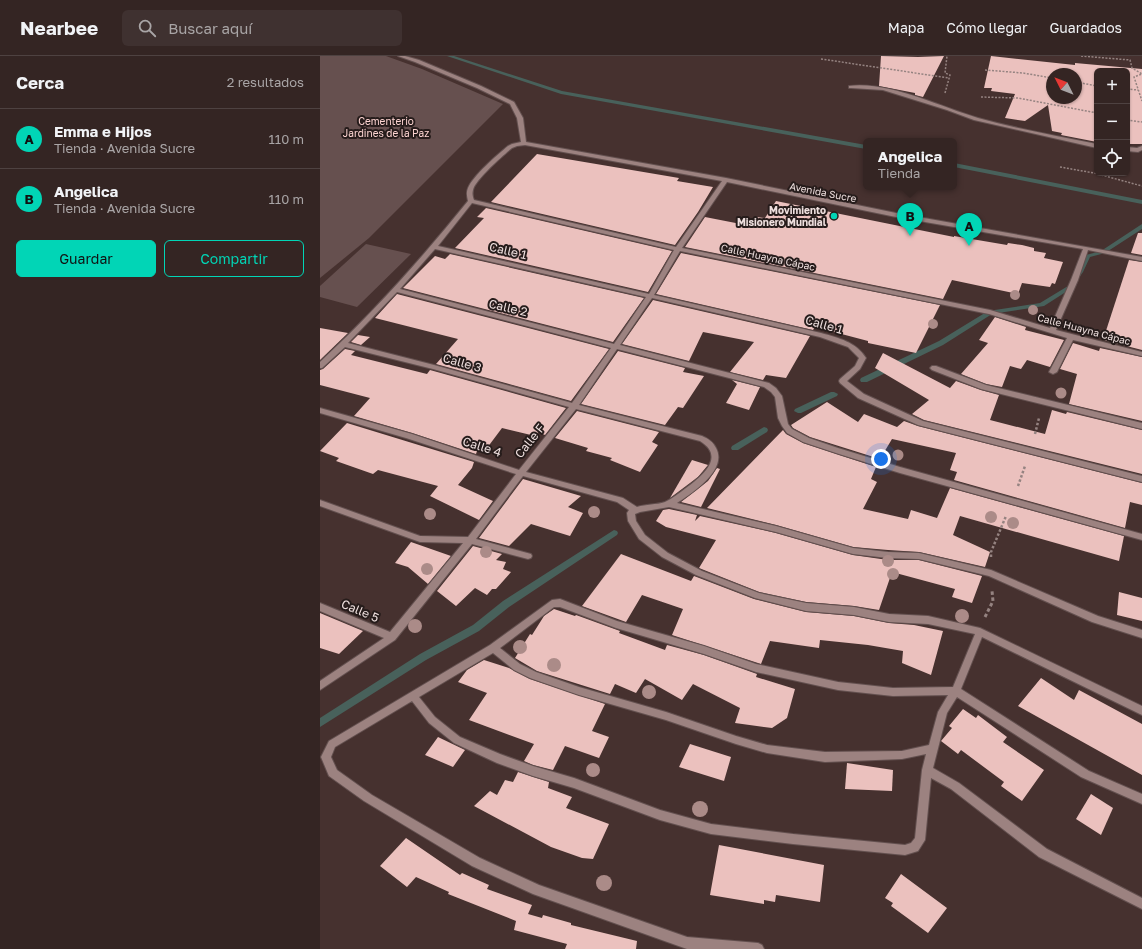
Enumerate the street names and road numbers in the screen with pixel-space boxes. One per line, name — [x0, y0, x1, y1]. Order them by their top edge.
street label: Avenida Sucre — [789, 180, 858, 204]
street label: Calle 1 — [488, 239, 529, 262]
street label: Calle Huayna Cápac — [720, 241, 817, 273]
street label: Calle 2 — [487, 296, 529, 319]
street label: Calle Huayna Cápac — [1036, 311, 1132, 347]
street label: Calle 1 — [804, 312, 845, 337]
street label: Calle 3 — [441, 350, 483, 375]
street label: Calle F — [511, 421, 548, 461]
street label: Calle 4 — [461, 433, 503, 460]
street label: Calle 5 — [339, 596, 381, 625]

